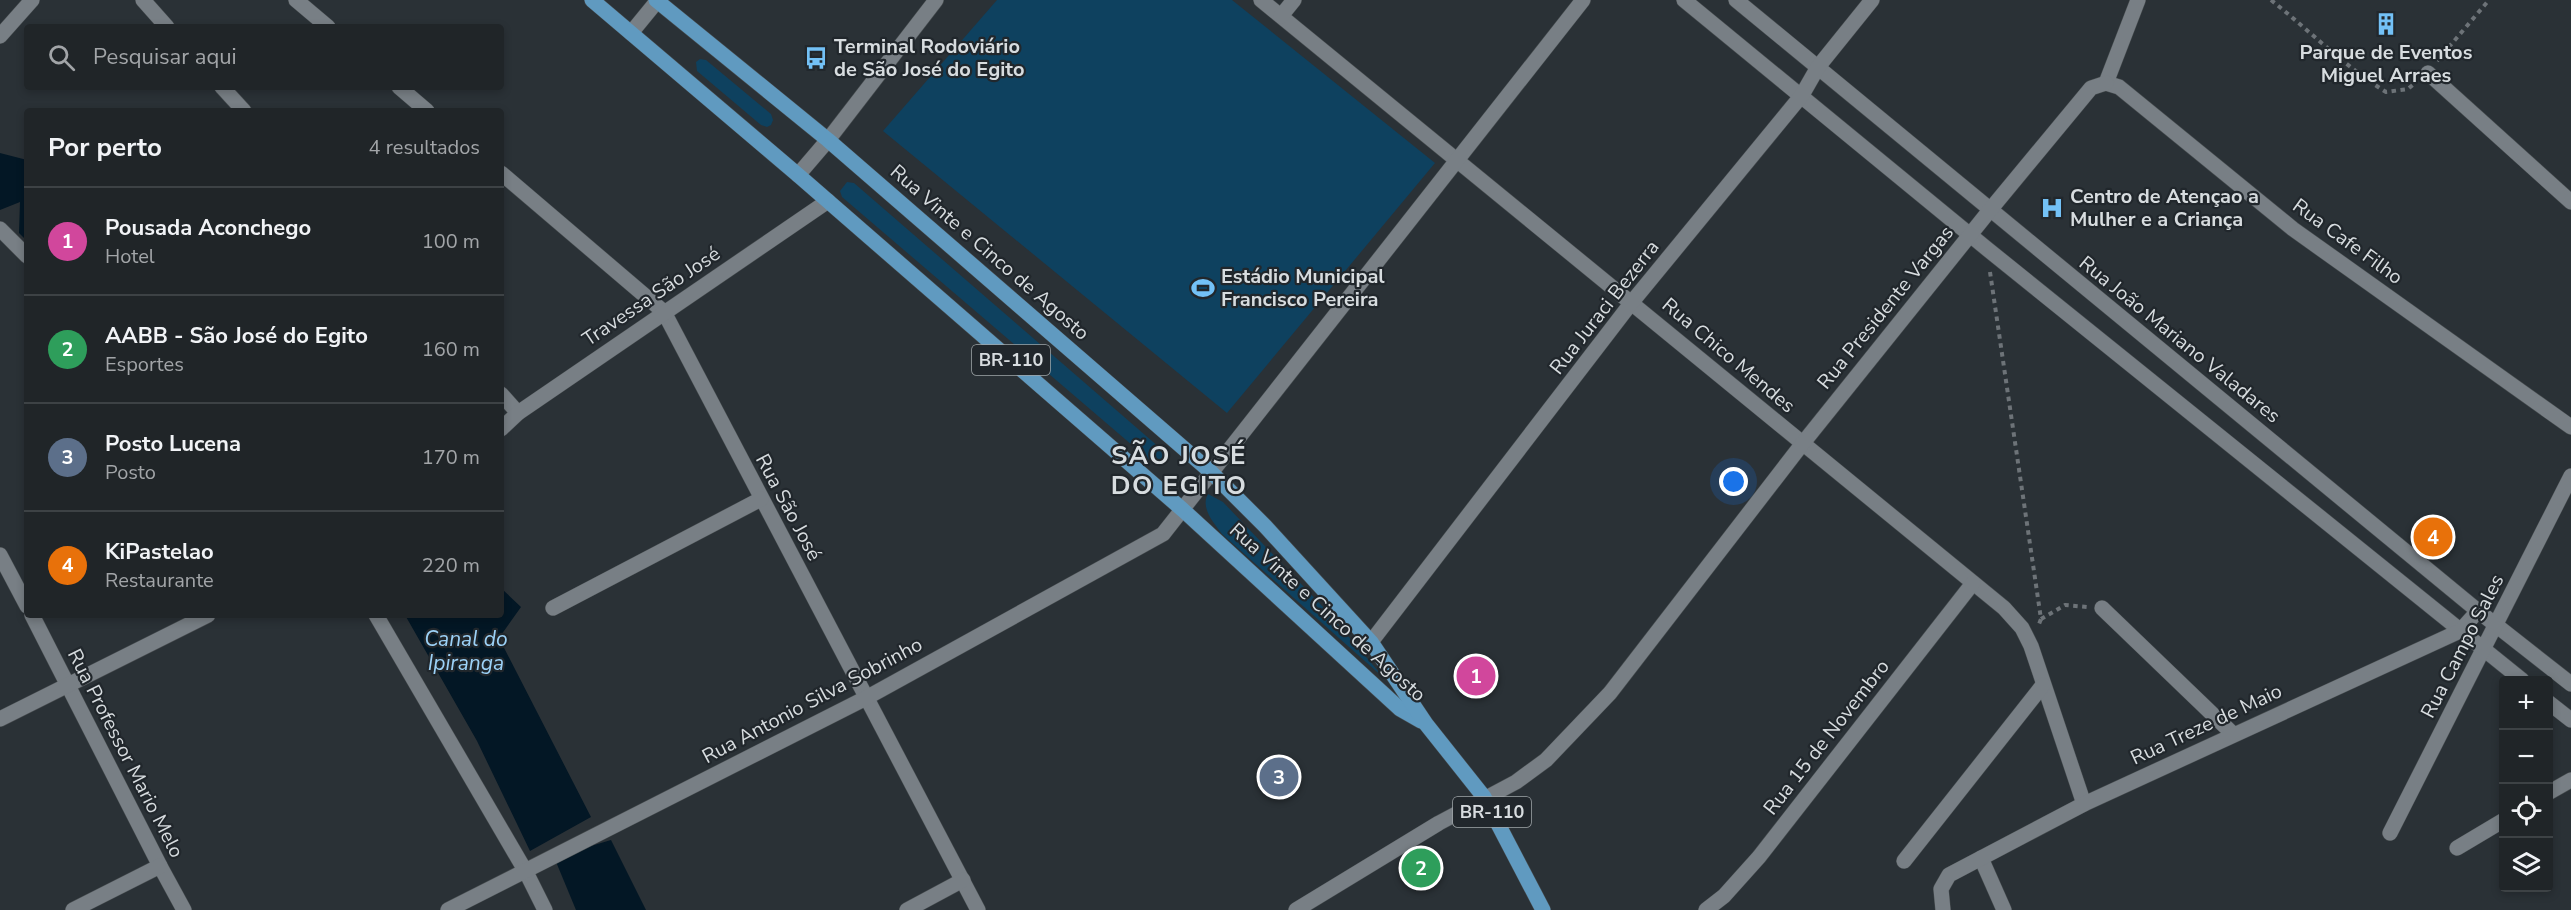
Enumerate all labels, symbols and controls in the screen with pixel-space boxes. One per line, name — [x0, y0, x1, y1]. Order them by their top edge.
building icon: Parque de Eventos Miguel Arraes — [2373, 11, 2399, 37]
search box — [24, 24, 504, 90]
place label: Terminal Rodoviário de São José do Egito — [834, 33, 1024, 83]
place label: Parque de Eventos Miguel Arraes — [2300, 39, 2473, 89]
icon: search — [45, 41, 78, 74]
text: Pesquisar aqui — [93, 42, 237, 72]
bus stop icon: Terminal Rodoviário de São José do Egito — [803, 45, 829, 71]
text: Por perto — [48, 130, 162, 165]
text: 4 resultados — [369, 134, 480, 161]
street label: Rua Vinte e Cinco de Agosto — [884, 158, 1095, 346]
place label: Centro de Atençao a Mulher e a Criança — [2070, 183, 2259, 233]
street label: Rua Cafe Filho — [2287, 192, 2408, 291]
hospital icon: Centro de Atençao a Mulher e a Criança — [2039, 195, 2065, 221]
text: Pousada Aconchego — [105, 213, 311, 243]
street label: Rua Presidente Vargas — [1811, 220, 1960, 395]
text: 1 — [62, 228, 74, 255]
text: 100 m — [422, 228, 480, 255]
street label: Rua Juraci Bezerra — [1543, 235, 1665, 380]
street label: Travessa São José — [577, 240, 726, 353]
text: Hotel — [105, 243, 155, 270]
street label: Rua João Mariano Valadares — [2073, 250, 2286, 429]
place label: Estádio Municipal Francisco Pereira — [1221, 263, 1385, 313]
sports icon: Estádio Municipal Francisco Pereira — [1190, 275, 1216, 301]
street label: Rua Chico Mendes — [1656, 292, 1801, 419]
text: AABB - São José do Egito — [105, 321, 368, 351]
text: 2 — [62, 336, 74, 363]
text: 160 m — [422, 336, 480, 363]
road number: BR-110 — [972, 345, 1050, 375]
text: Esportes — [105, 351, 184, 378]
text: Posto Lucena — [105, 429, 241, 459]
district label: SÃO JOSÉ DO EGITO — [1111, 438, 1247, 503]
text: 3 — [62, 444, 74, 471]
text: 170 m — [422, 444, 480, 471]
street label: Rua São José — [749, 449, 828, 565]
text: Posto — [105, 459, 156, 486]
your location — [1719, 467, 1748, 496]
pin: 4 — [2414, 514, 2452, 560]
street label: Rua Vinte e Cinco de Agosto — [1224, 517, 1432, 708]
text: KiPastelao — [105, 537, 214, 567]
text: 4 — [62, 552, 74, 579]
text: 220 m — [422, 552, 480, 579]
text: Restaurante — [105, 567, 214, 594]
street label: Rua Campo Sales — [2415, 570, 2510, 723]
water label: Canal do Ipiranga — [424, 625, 508, 677]
street label: Rua Antonio Silva Sobrinho — [697, 631, 927, 770]
street label: Rua Professor Mario Melo — [61, 644, 190, 862]
pin: 1 — [1456, 654, 1496, 698]
street label: Rua 15 de Novembro — [1757, 654, 1896, 821]
map controls — [2499, 676, 2553, 892]
button: + — [2499, 676, 2553, 730]
street label: Rua Treze de Maio — [2126, 678, 2286, 771]
button: − — [2499, 730, 2553, 784]
pin: 3 — [1260, 754, 1298, 800]
button: locate — [2499, 784, 2553, 838]
road number: BR-110 — [1453, 797, 1531, 827]
button: layers — [2499, 838, 2553, 892]
pin: 2 — [1402, 846, 1440, 890]

